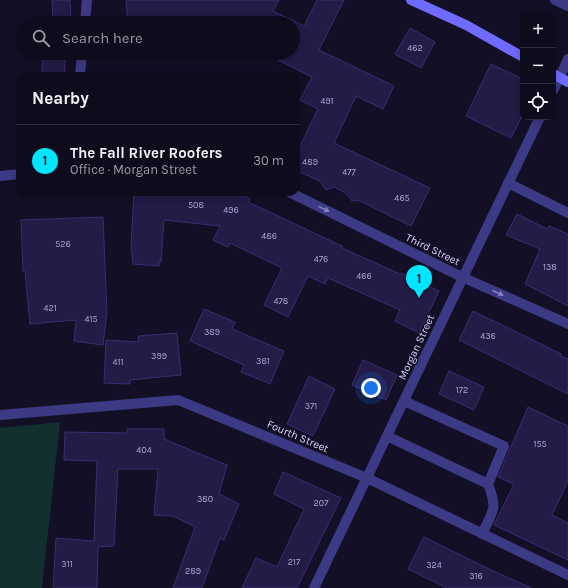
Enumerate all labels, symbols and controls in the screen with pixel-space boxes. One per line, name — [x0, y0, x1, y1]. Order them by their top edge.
map controls — [520, 12, 556, 120]
button: + — [520, 12, 556, 48]
search box — [16, 16, 300, 60]
icon: search — [30, 27, 52, 49]
text: Search here — [62, 29, 143, 47]
house number: 462 — [407, 43, 423, 53]
button: − — [520, 48, 556, 84]
button: locate — [520, 84, 556, 120]
text: Nearby — [32, 88, 89, 108]
house number: 491 — [320, 96, 334, 106]
text: The Fall River Roofers — [70, 144, 223, 162]
text: 1 — [43, 153, 47, 168]
text: 30 m — [253, 153, 284, 168]
house number: 489 — [302, 157, 318, 167]
text: Office · Morgan Street — [70, 162, 197, 177]
house number: 477 — [342, 167, 357, 177]
house number: 465 — [394, 193, 410, 203]
house number: 508 — [188, 200, 204, 210]
house number: 496 — [223, 205, 239, 215]
one-way arrow — [319, 206, 330, 212]
house number: 486 — [261, 231, 277, 241]
street label: Third Street — [404, 231, 462, 268]
house number: 526 — [55, 239, 71, 249]
house number: 476 — [314, 254, 328, 264]
house number: 138 — [543, 262, 557, 272]
pin: 1 — [406, 265, 432, 298]
house number: 466 — [356, 271, 372, 281]
one-way arrow — [492, 290, 504, 296]
house number: 478 — [274, 296, 289, 306]
house number: 421 — [43, 303, 57, 313]
street label: Morgan Street — [396, 312, 437, 382]
house number: 415 — [84, 314, 98, 324]
house number: 389 — [204, 327, 220, 337]
house number: 436 — [480, 331, 496, 341]
house number: 399 — [151, 351, 167, 361]
house number: 381 — [256, 356, 270, 366]
house number: 411 — [113, 357, 124, 367]
your location — [361, 378, 381, 398]
house number: 172 — [456, 385, 468, 395]
house number: 371 — [305, 401, 317, 411]
street label: Fourth Street — [265, 418, 331, 455]
house number: 155 — [533, 439, 547, 449]
house number: 404 — [136, 445, 152, 455]
house number: 380 — [197, 494, 213, 504]
house number: 207 — [314, 498, 329, 508]
house number: 217 — [288, 557, 301, 567]
house number: 311 — [61, 559, 73, 569]
house number: 324 — [426, 560, 442, 570]
house number: 289 — [185, 566, 201, 576]
house number: 316 — [469, 571, 483, 581]

